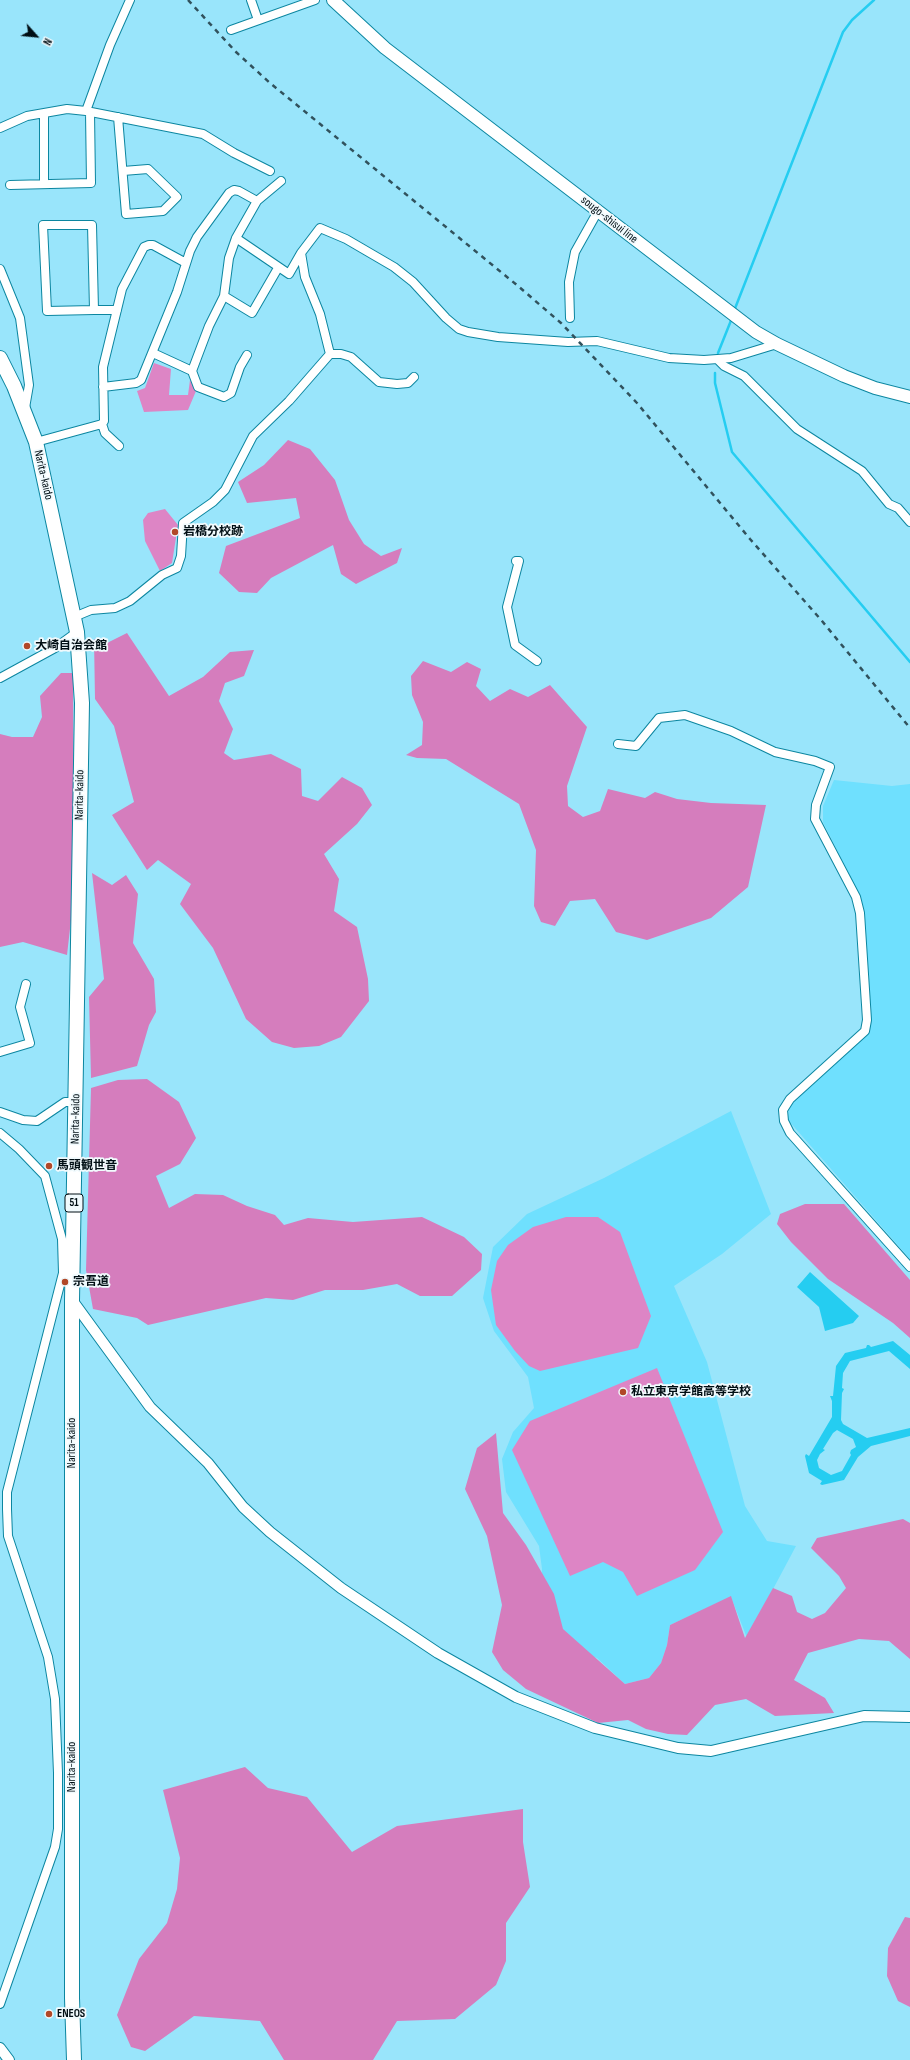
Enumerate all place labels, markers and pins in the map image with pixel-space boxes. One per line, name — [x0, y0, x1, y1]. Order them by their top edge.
place label: 岩橋分校跡 — [183, 525, 243, 539]
marker: 岩橋分校跡 — [170, 527, 180, 537]
place label: 大崎自治会館 — [35, 639, 107, 653]
marker: 大崎自治会館 — [22, 641, 32, 651]
place label: 馬頭観世音 — [57, 1159, 117, 1173]
marker: 馬頭観世音 — [44, 1161, 54, 1171]
place label: 宗吾道 — [73, 1275, 109, 1289]
marker: 宗吾道 — [60, 1277, 70, 1287]
place label: 私立東京学館高等学校 — [631, 1385, 751, 1399]
marker: 私立東京学館高等学校 — [618, 1387, 628, 1397]
place label: ENEOS — [57, 2007, 85, 2021]
marker: ENEOS — [44, 2009, 54, 2019]

